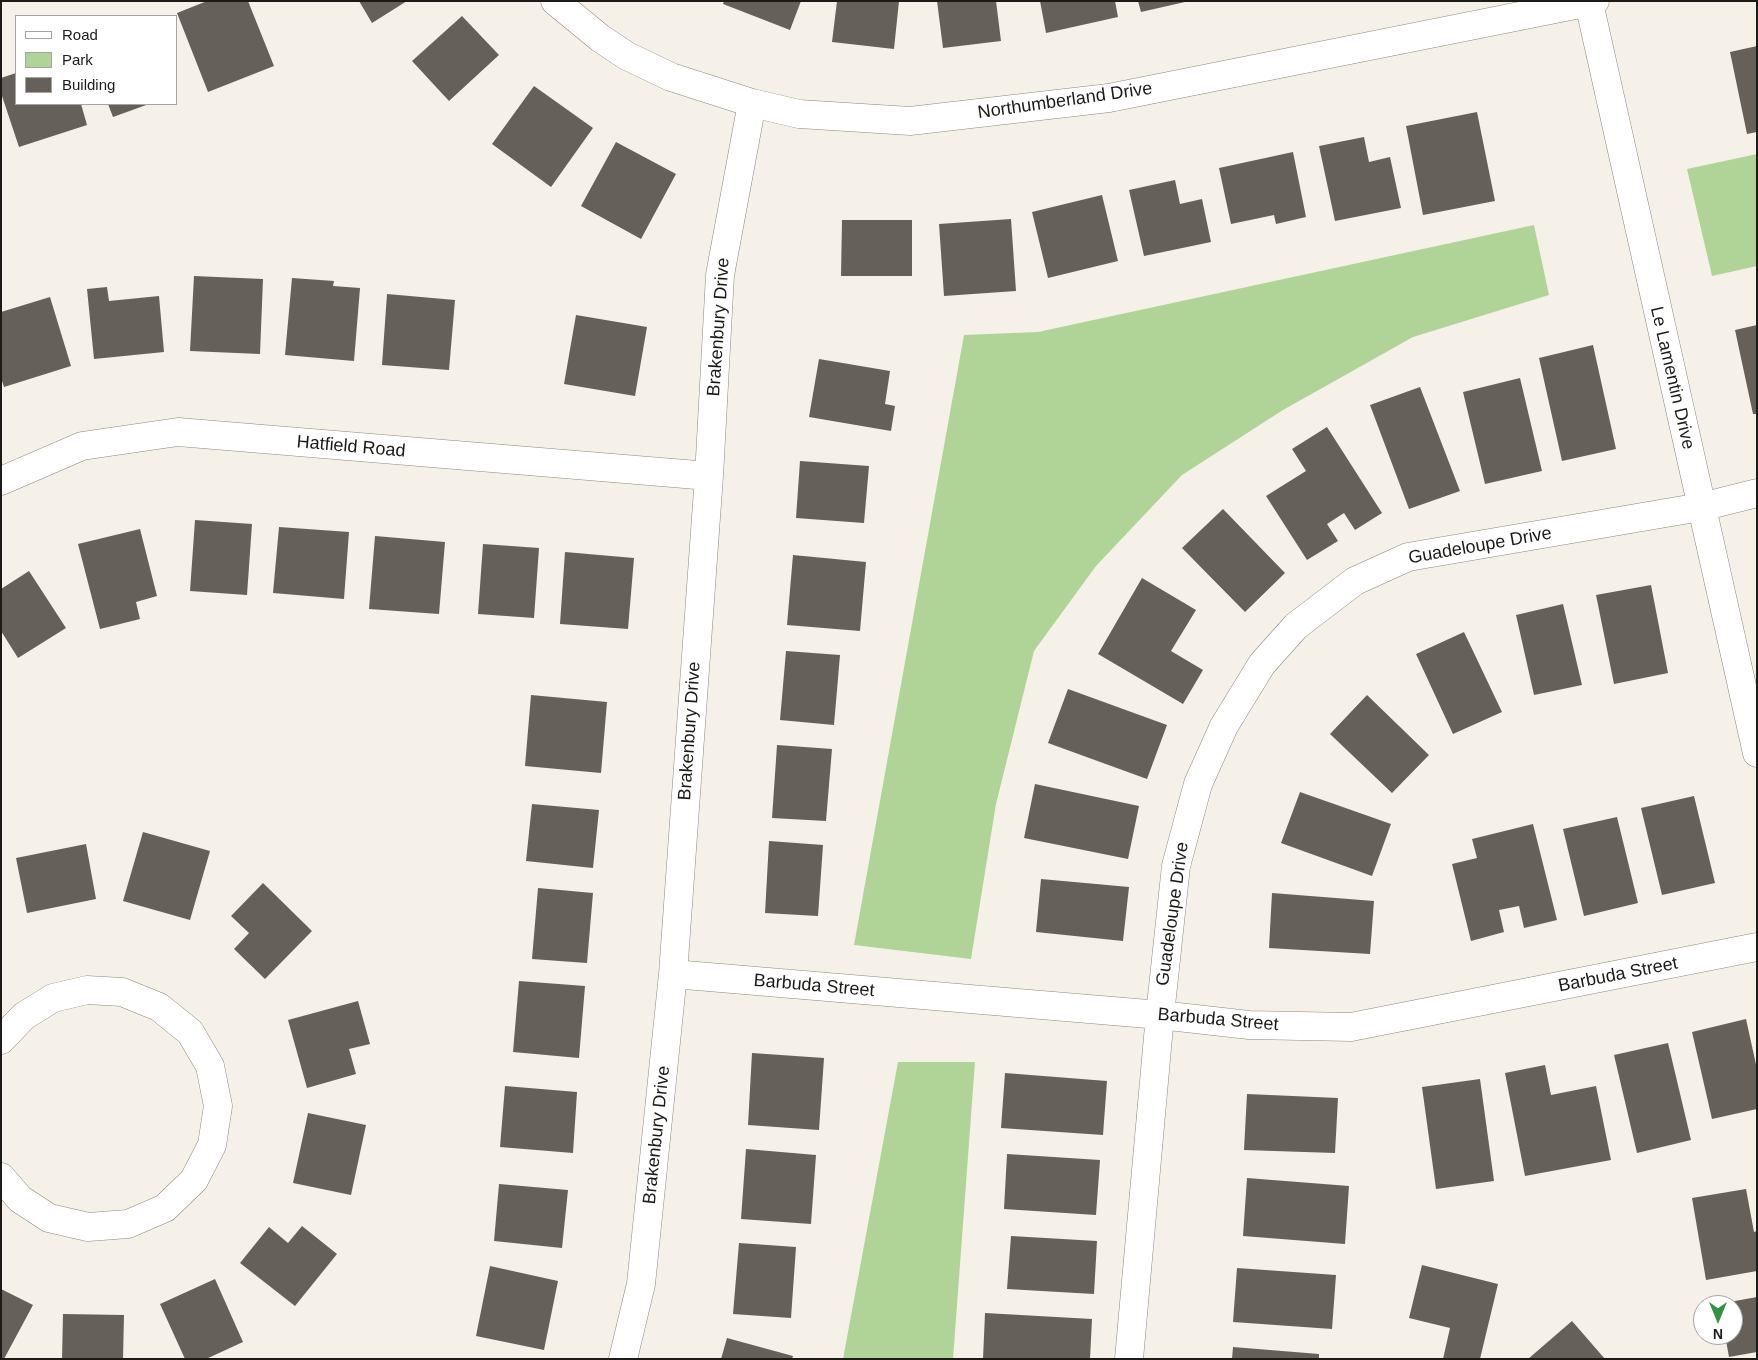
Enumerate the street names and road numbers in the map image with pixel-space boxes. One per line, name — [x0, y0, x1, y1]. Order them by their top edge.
street label: Northumberland Drive — [976, 78, 1154, 124]
street label: Brakenbury Drive — [703, 257, 735, 397]
street label: Le Lamentin Drive — [1645, 304, 1699, 452]
street label: Hatfield Road — [296, 431, 406, 463]
street label: Guadeloupe Drive — [1407, 523, 1553, 569]
street label: Brakenbury Drive — [674, 661, 706, 801]
street label: Guadeloupe Drive — [1152, 841, 1194, 987]
street label: Barbuda Street — [1557, 953, 1679, 997]
street label: Barbuda Street — [753, 970, 875, 1002]
street label: Barbuda Street — [1157, 1004, 1279, 1036]
street label: Brakenbury Drive — [639, 1065, 675, 1205]

